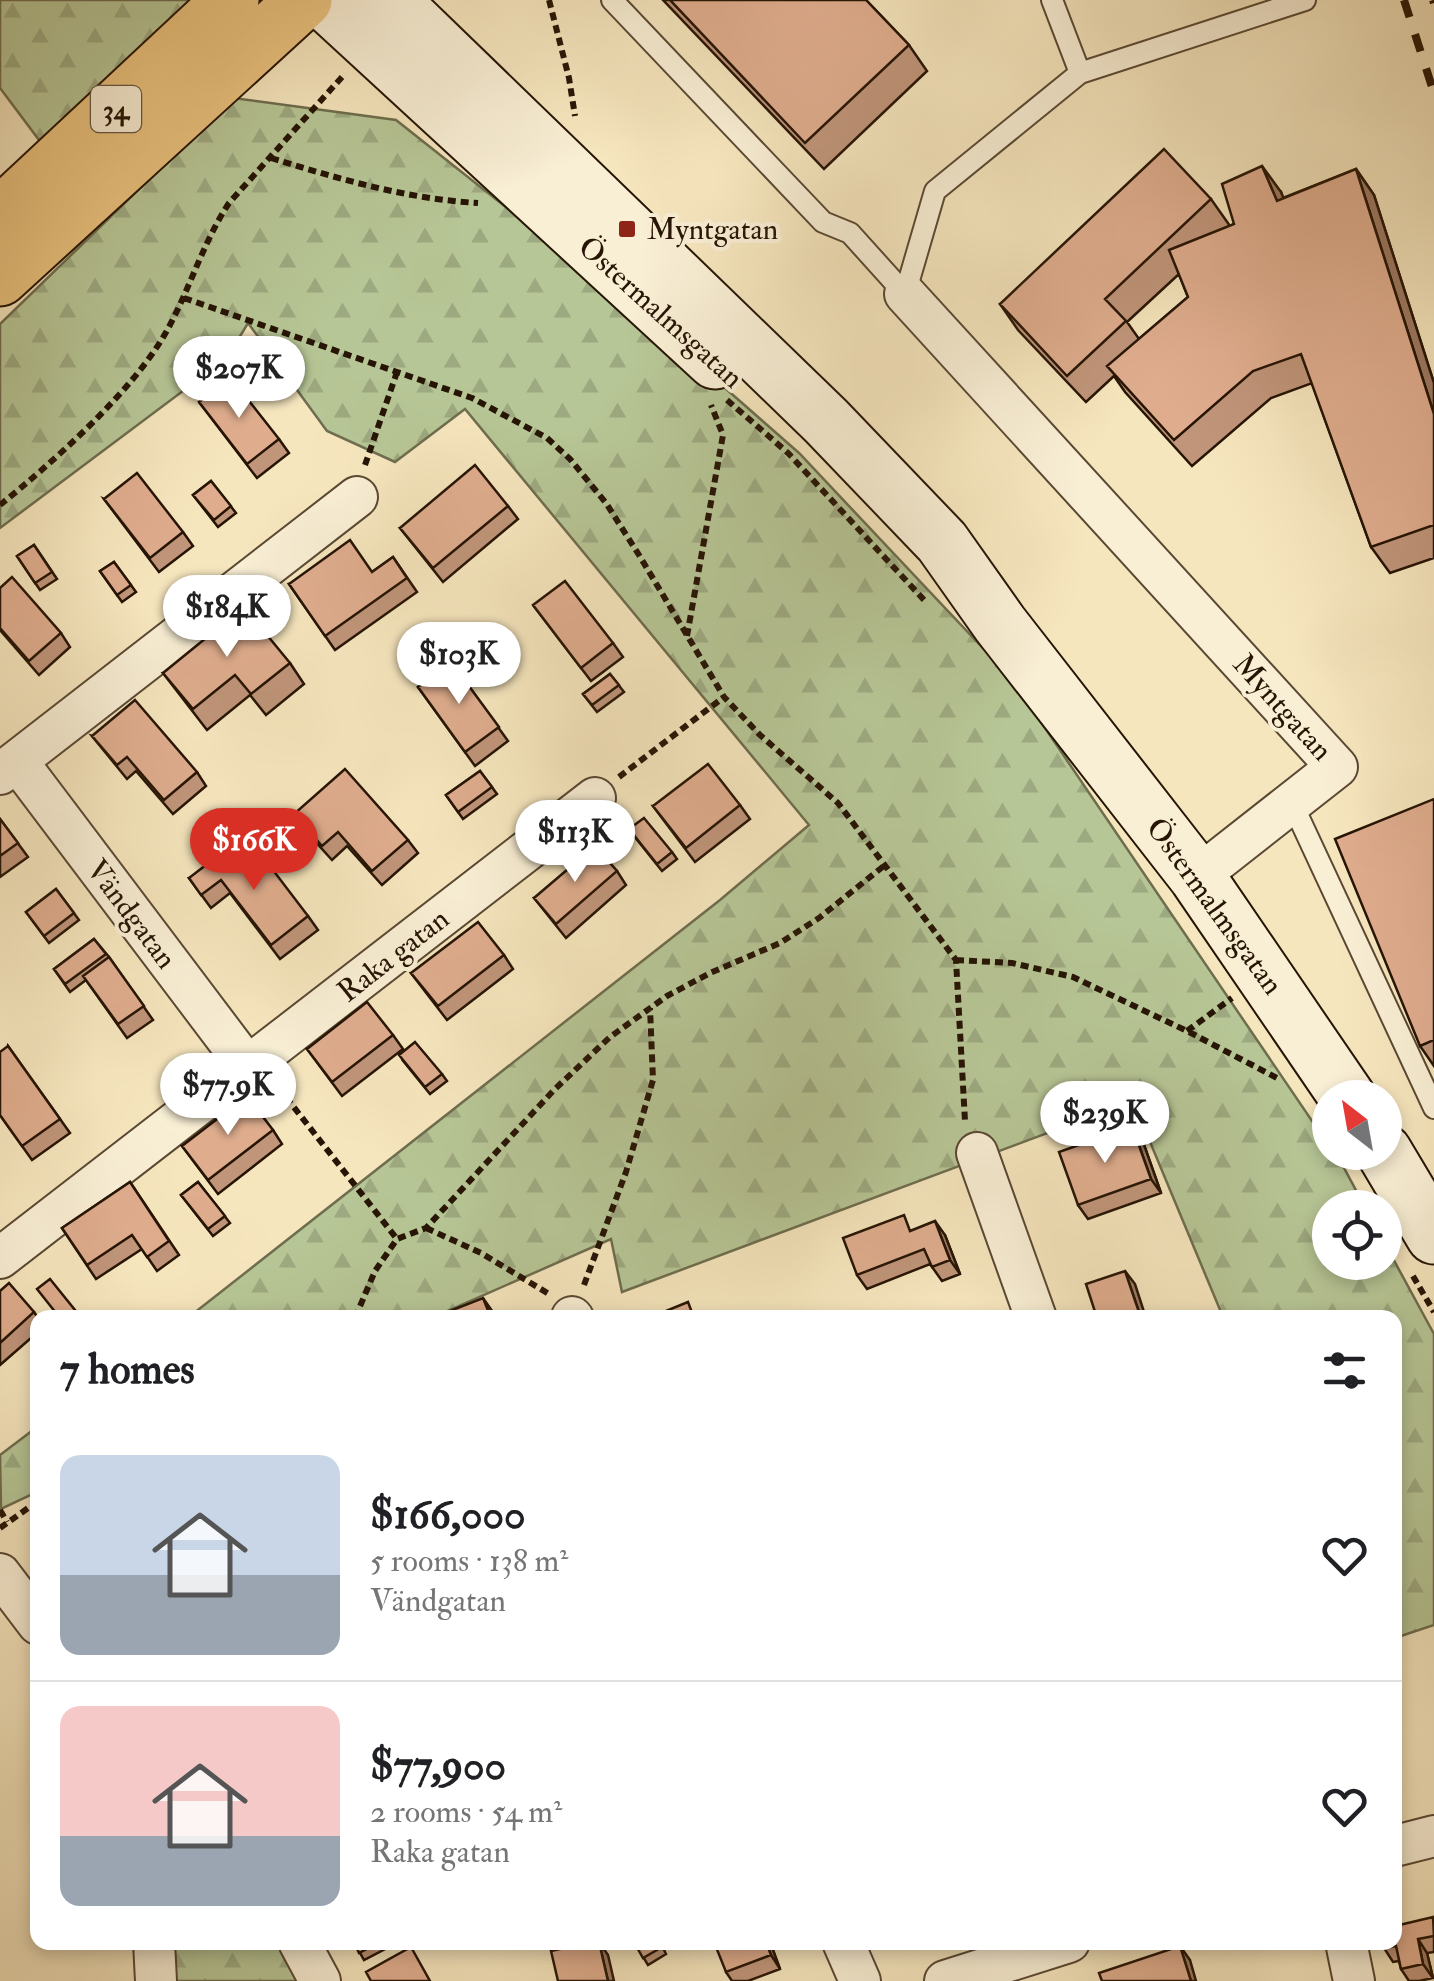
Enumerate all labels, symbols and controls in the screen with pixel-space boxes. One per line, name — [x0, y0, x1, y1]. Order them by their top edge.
road number: 34 — [91, 86, 141, 132]
place label: Myntgatan — [647, 211, 778, 248]
marker: Myntgatan — [616, 218, 638, 240]
street label: Östermalmsgatan — [570, 228, 751, 396]
pin: $207K — [169, 336, 309, 421]
text: $207K — [195, 348, 283, 388]
pin: $184K — [157, 575, 297, 660]
text: $184K — [185, 587, 269, 627]
pin: $103K — [389, 622, 529, 707]
text: $103K — [419, 634, 499, 674]
street label: Myntgatan — [1225, 646, 1340, 768]
pin: $113K — [505, 800, 645, 885]
pin: $166K — [184, 808, 324, 893]
street label: Östermalmsgatan — [1138, 811, 1291, 1002]
text: $113K — [537, 812, 613, 852]
text: $166K — [212, 820, 296, 860]
street label: Vändgatan — [78, 852, 185, 976]
street label: Raka gatan — [330, 900, 456, 1010]
pin: $77.9K — [147, 1053, 309, 1138]
text: $77.9K — [182, 1065, 274, 1105]
north arrow — [1312, 1080, 1402, 1170]
map controls — [1312, 1080, 1402, 1280]
pin: $239K — [1035, 1081, 1175, 1166]
text: $239K — [1062, 1093, 1148, 1133]
button: locate — [1312, 1190, 1402, 1280]
icon: filters — [1317, 1343, 1372, 1398]
text: 7 homes — [60, 1344, 195, 1396]
text: $166,000 — [370, 1489, 526, 1541]
icon: home — [140, 1495, 260, 1615]
icon: heart — [1317, 1528, 1372, 1583]
text: 5 rooms · 138 m² — [370, 1541, 568, 1581]
text: Vändgatan — [370, 1581, 506, 1621]
text: $77,900 — [370, 1740, 506, 1792]
icon: home — [140, 1746, 260, 1866]
icon: heart — [1317, 1779, 1372, 1834]
text: 2 rooms · 54 m² — [370, 1792, 562, 1832]
text: Raka gatan — [370, 1832, 510, 1872]

